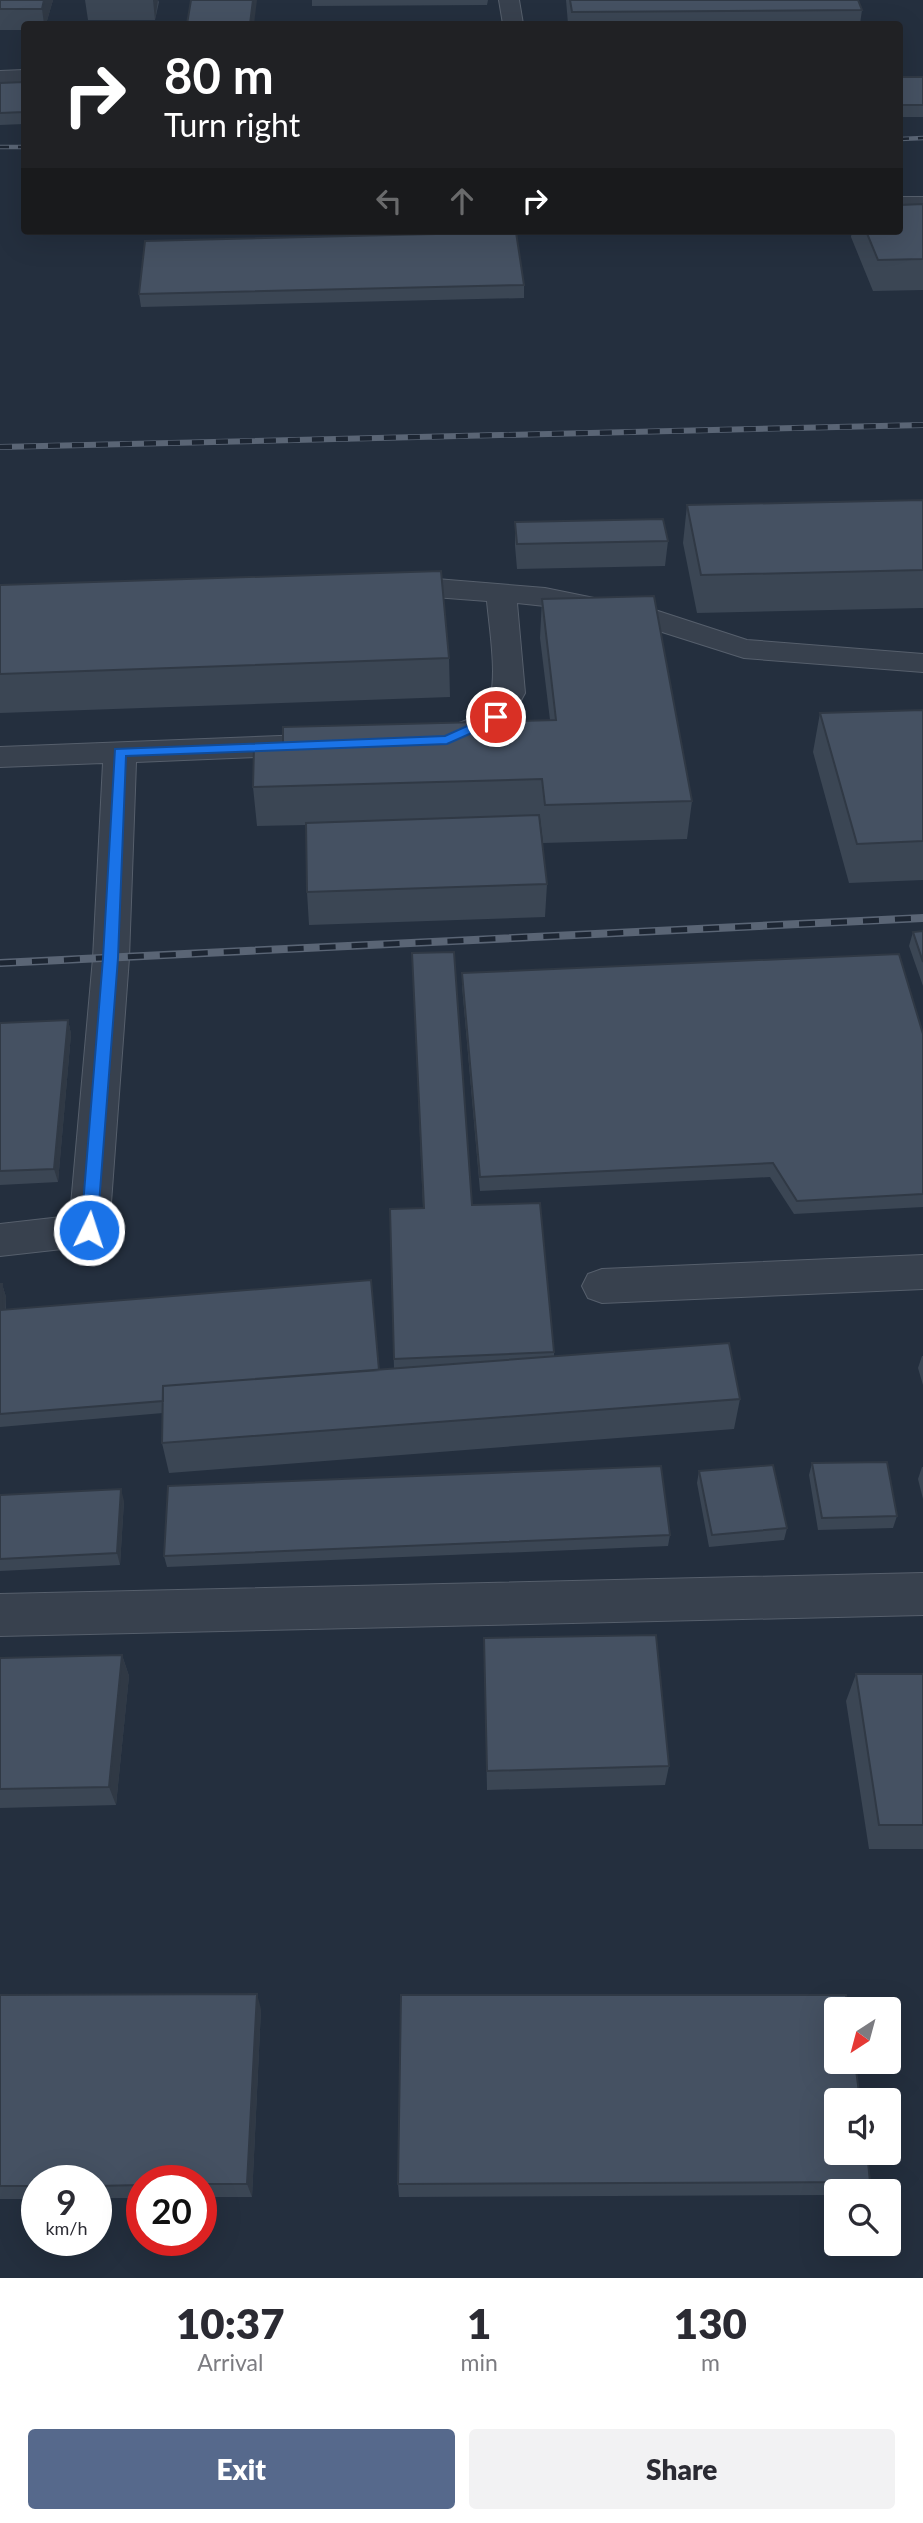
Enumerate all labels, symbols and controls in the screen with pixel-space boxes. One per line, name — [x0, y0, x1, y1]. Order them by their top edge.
text: 80 m — [164, 46, 274, 104]
icon: right — [49, 49, 140, 140]
text: Turn right — [164, 105, 300, 144]
icon: left — [370, 182, 408, 220]
icon: ahead — [443, 182, 481, 220]
icon: right — [516, 182, 554, 220]
pin — [466, 687, 526, 747]
icon: arrive — [477, 698, 515, 736]
position arrow — [52, 1193, 126, 1267]
north arrow — [824, 1997, 901, 2074]
map controls — [824, 1997, 901, 2256]
button: sound — [824, 2088, 901, 2165]
speed limit sign: 20 — [126, 2165, 217, 2256]
button: search — [824, 2179, 901, 2256]
text: 9 — [56, 2180, 77, 2222]
text: km/h — [45, 2217, 88, 2239]
text: 10:37 — [176, 2298, 285, 2348]
text: 1 — [467, 2298, 491, 2348]
text: 130 — [674, 2298, 747, 2348]
text: Arrival — [197, 2348, 263, 2376]
text: min — [461, 2348, 498, 2376]
text: m — [701, 2348, 720, 2376]
button: Exit — [28, 2429, 455, 2509]
button: Share — [469, 2429, 895, 2509]

